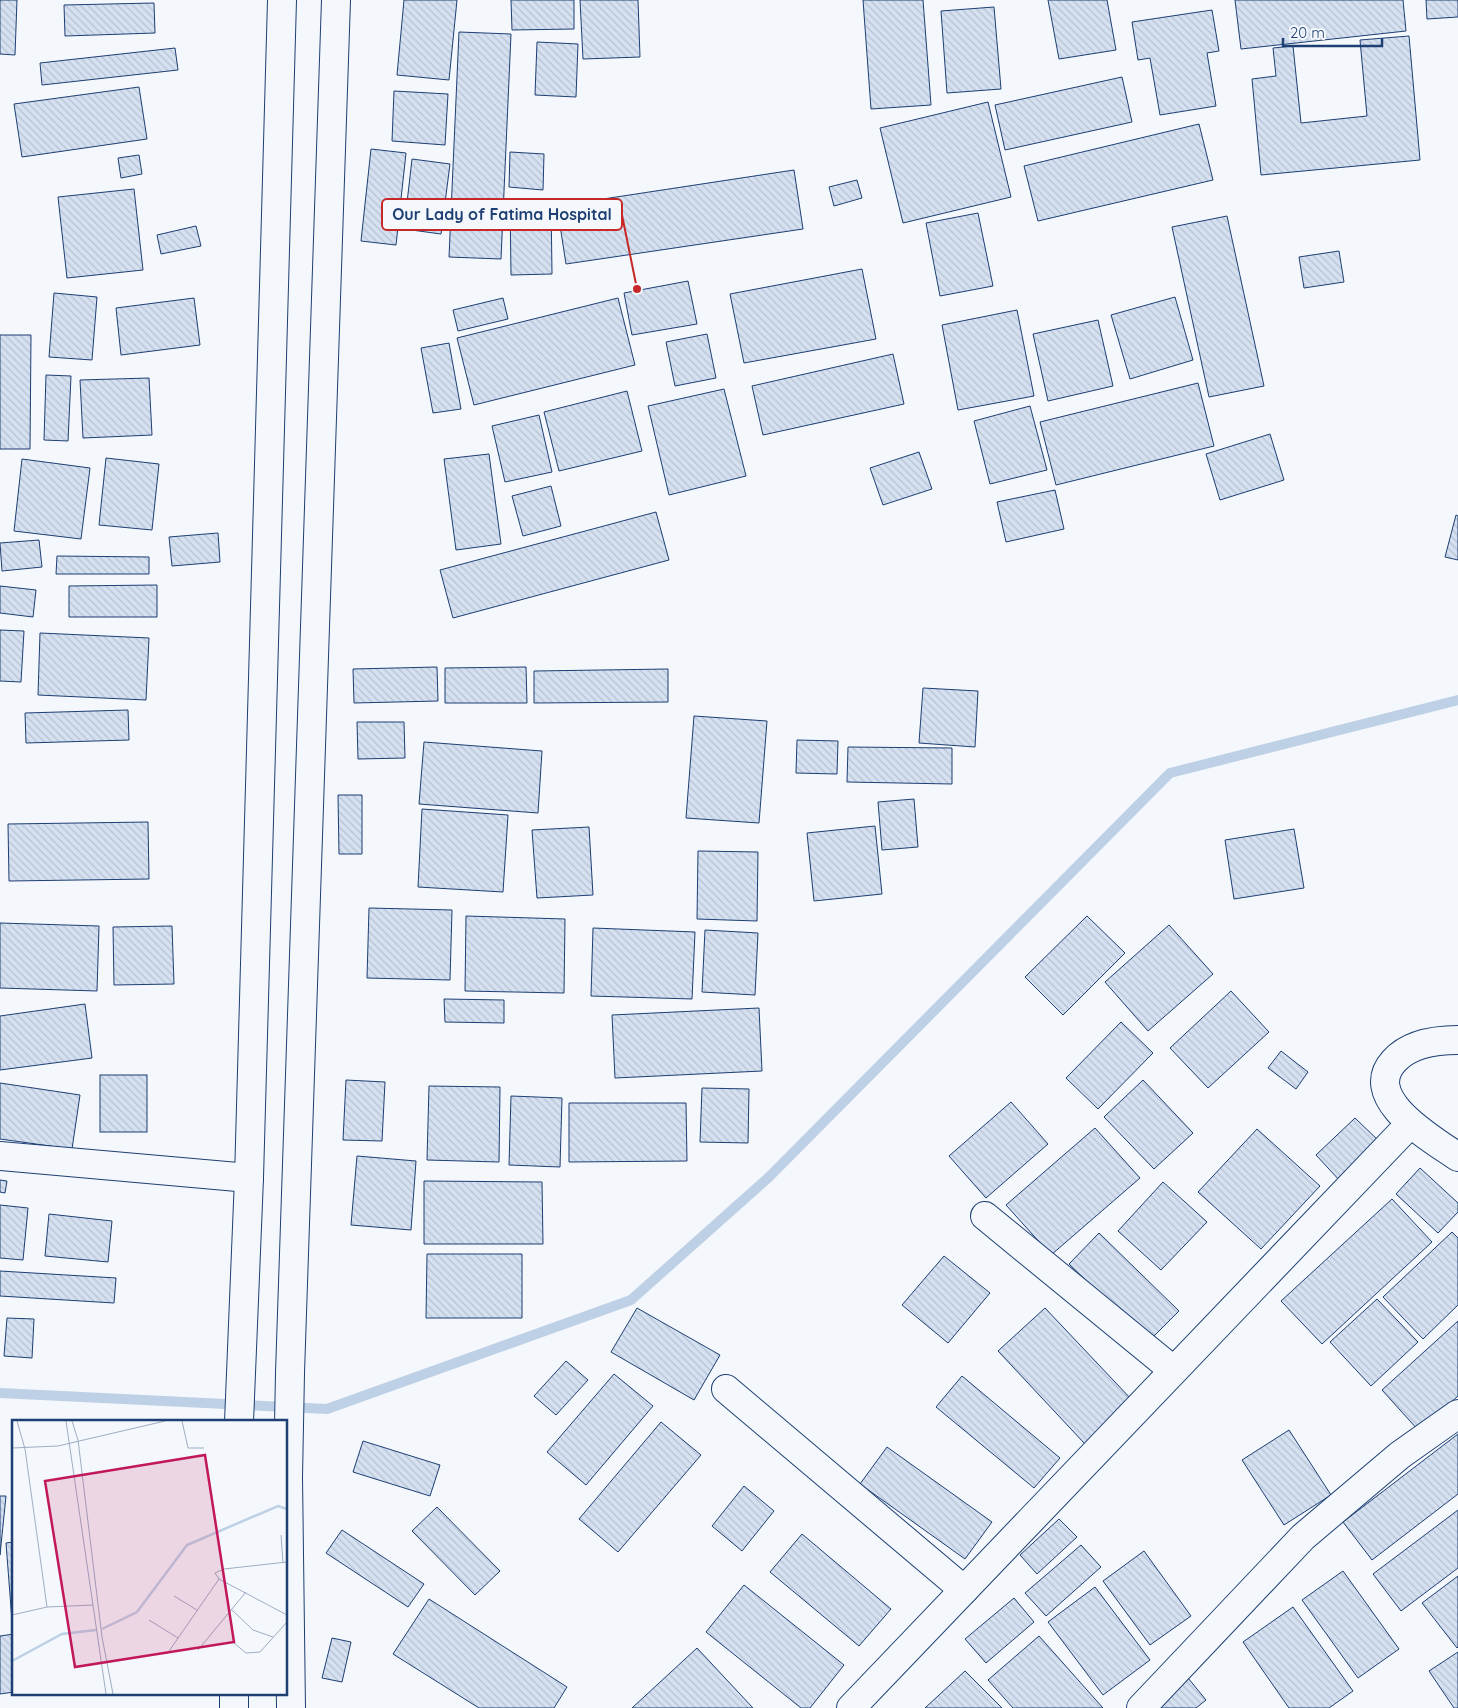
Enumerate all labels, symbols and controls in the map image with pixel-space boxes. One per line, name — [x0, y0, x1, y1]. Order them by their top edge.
scale bar — [1283, 15, 1382, 47]
text: 20 m — [1290, 23, 1325, 42]
callout: Our Lady of Fatima Hospital — [382, 199, 622, 230]
text: Our Lady of Fatima Hospital — [392, 204, 612, 224]
inset map — [12, 1420, 288, 1696]

